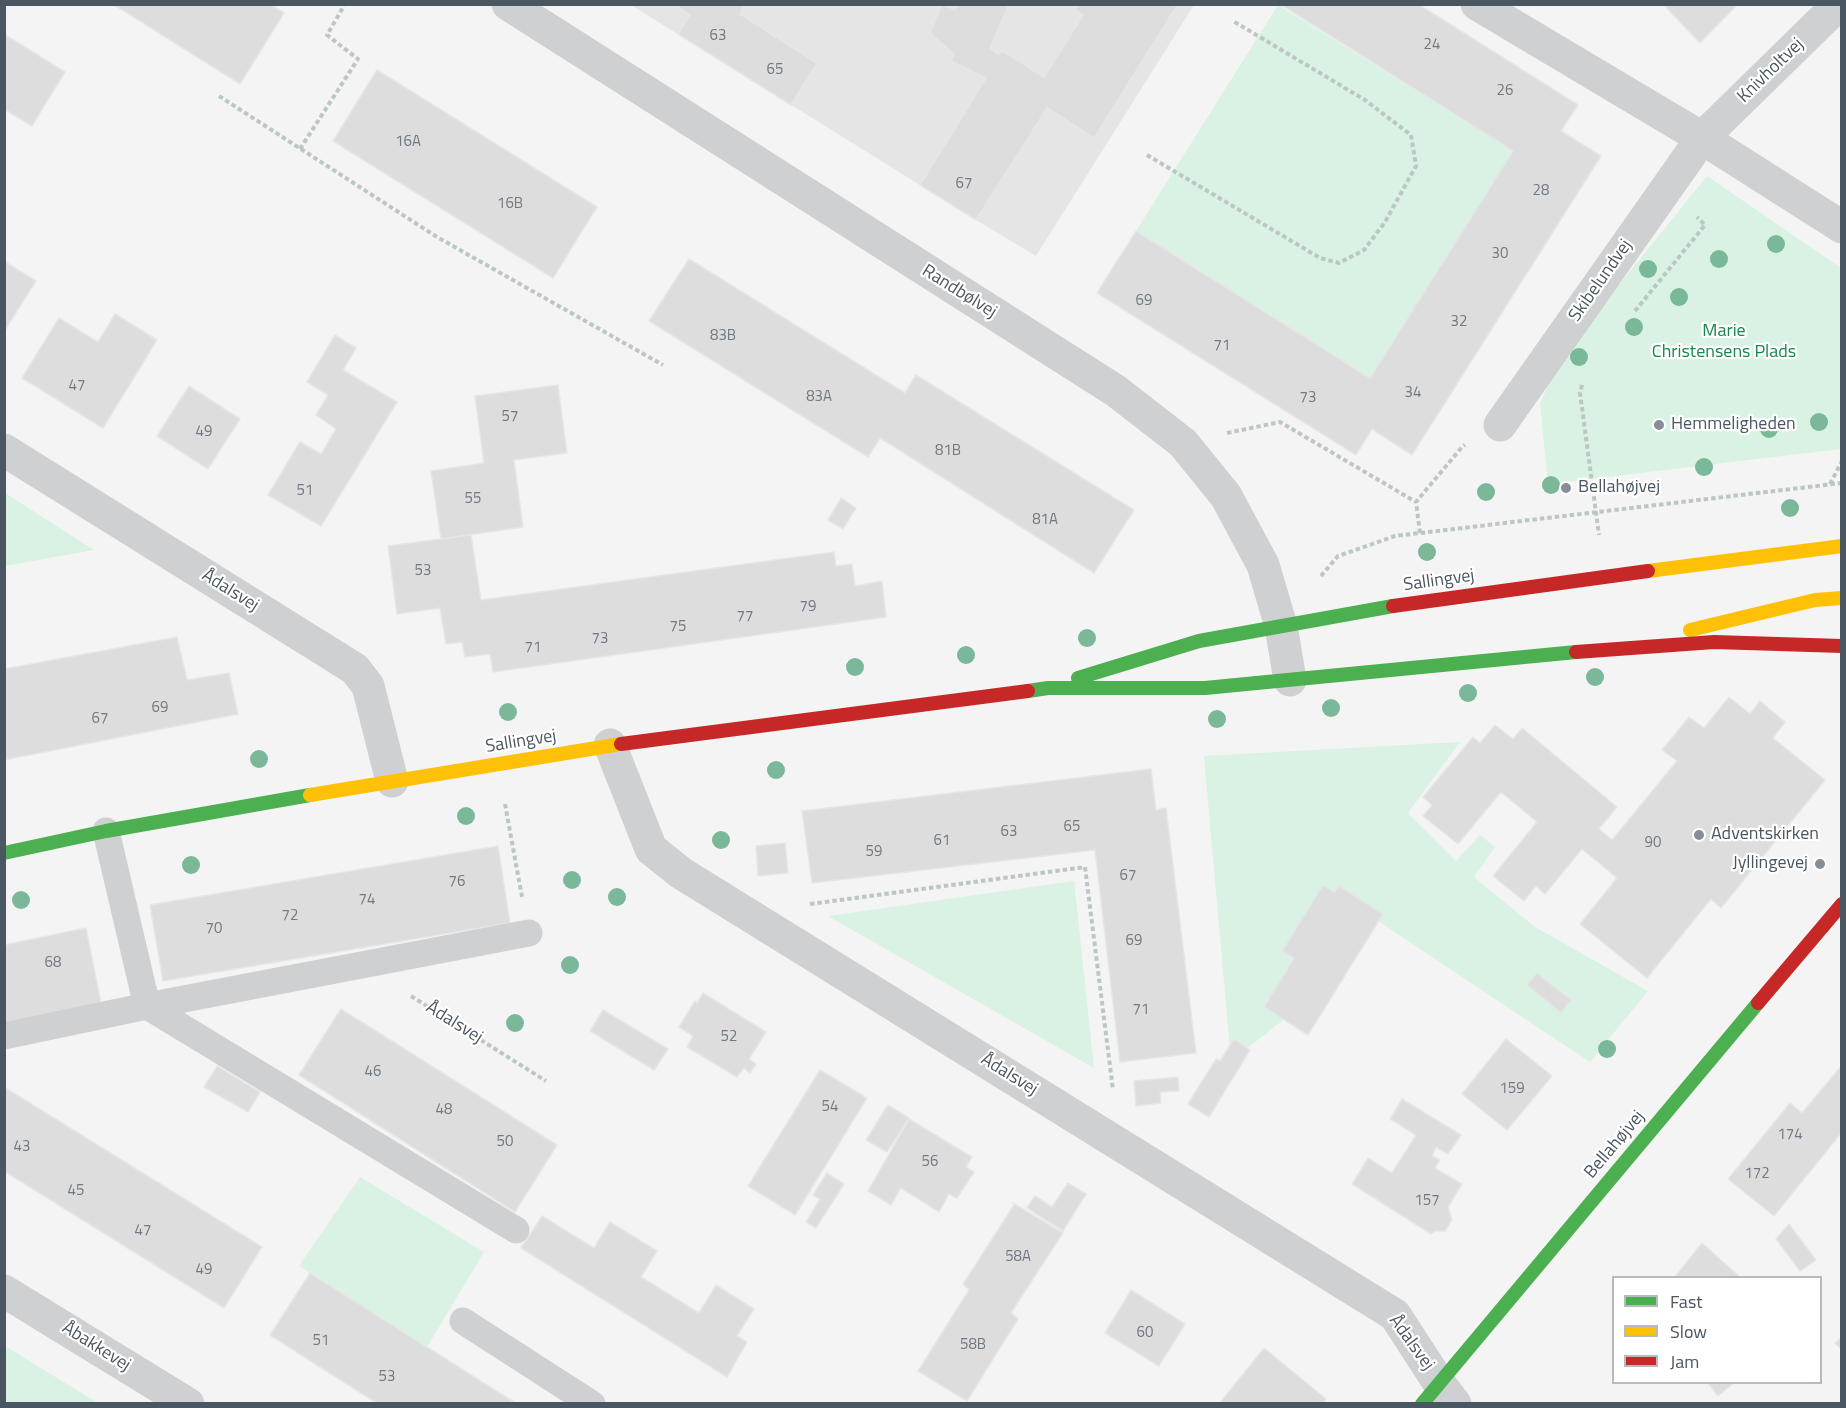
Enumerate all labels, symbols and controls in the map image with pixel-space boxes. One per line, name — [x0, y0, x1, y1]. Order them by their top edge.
house number: 63 — [710, 27, 726, 45]
street label: Knivholtvej — [1733, 34, 1809, 108]
house number: 24 — [1424, 36, 1440, 54]
house number: 65 — [767, 61, 783, 79]
house number: 26 — [1497, 82, 1513, 100]
house number: 16A — [395, 133, 421, 151]
house number: 67 — [956, 175, 972, 193]
house number: 28 — [1533, 182, 1549, 200]
house number: 16B — [497, 195, 523, 213]
street label: Skibelundvej — [1565, 236, 1637, 326]
house number: 30 — [1492, 245, 1508, 263]
street label: Randbølvej — [918, 261, 1000, 323]
house number: 69 — [1136, 292, 1152, 310]
house number: 32 — [1451, 313, 1467, 331]
park label: Marie Christensens Plads — [1652, 321, 1796, 364]
house number: 83B — [710, 327, 736, 345]
house number: 71 — [1214, 337, 1230, 355]
house number: 47 — [69, 377, 85, 395]
house number: 34 — [1405, 384, 1421, 402]
house number: 83A — [806, 388, 832, 406]
house number: 73 — [1300, 389, 1316, 407]
house number: 57 — [502, 408, 518, 426]
place label: Hemmeligheden — [1671, 414, 1796, 436]
marker: Hemmeligheden — [1652, 418, 1666, 432]
house number: 49 — [196, 423, 212, 441]
house number: 81B — [935, 442, 961, 460]
place label: Bellahøjvej — [1578, 477, 1660, 499]
marker: Bellahøjvej — [1559, 481, 1573, 495]
house number: 51 — [297, 482, 313, 500]
house number: 55 — [465, 490, 481, 508]
house number: 81A — [1032, 511, 1058, 529]
house number: 53 — [415, 562, 431, 580]
street label: Ådalsvej — [198, 565, 262, 617]
street label: Sallingvej — [1402, 565, 1476, 597]
house number: 79 — [800, 598, 816, 616]
house number: 77 — [737, 608, 753, 626]
house number: 75 — [670, 618, 686, 636]
house number: 73 — [592, 630, 608, 648]
house number: 71 — [525, 639, 541, 657]
house number: 69 — [152, 699, 168, 717]
house number: 67 — [92, 710, 108, 728]
street label: Sallingvej — [484, 726, 558, 758]
house number: 65 — [1064, 818, 1080, 836]
house number: 63 — [1001, 823, 1017, 841]
place label: Adventskirken — [1711, 824, 1819, 846]
marker: Adventskirken — [1692, 828, 1706, 842]
house number: 61 — [934, 832, 950, 850]
house number: 90 — [1645, 834, 1661, 852]
house number: 59 — [866, 843, 882, 861]
place label: Jyllingevej — [1732, 853, 1808, 875]
marker: Jyllingevej — [1813, 857, 1827, 871]
house number: 67 — [1120, 867, 1136, 885]
house number: 76 — [449, 873, 465, 891]
house number: 74 — [359, 891, 375, 909]
house number: 72 — [282, 907, 298, 925]
house number: 70 — [206, 920, 222, 938]
house number: 69 — [1126, 932, 1142, 950]
house number: 68 — [45, 954, 61, 972]
street label: Ådalsvej — [422, 997, 486, 1049]
house number: 71 — [1133, 1001, 1149, 1019]
house number: 52 — [721, 1028, 737, 1046]
street label: Ådalsvej — [977, 1049, 1041, 1101]
house number: 46 — [365, 1063, 381, 1081]
house number: 159 — [1499, 1080, 1525, 1098]
house number: 54 — [822, 1098, 838, 1116]
house number: 48 — [436, 1101, 452, 1119]
street label: Bellahøjvej — [1580, 1107, 1650, 1183]
house number: 174 — [1777, 1126, 1803, 1144]
house number: 50 — [497, 1133, 513, 1151]
house number: 43 — [14, 1138, 30, 1156]
house number: 56 — [922, 1153, 938, 1171]
house number: 172 — [1744, 1165, 1770, 1183]
house number: 45 — [68, 1182, 84, 1200]
house number: 157 — [1414, 1192, 1440, 1210]
house number: 47 — [135, 1222, 151, 1240]
house number: 58A — [1005, 1248, 1031, 1266]
house number: 49 — [196, 1261, 212, 1279]
legend — [1612, 1276, 1822, 1384]
text: Fast — [1670, 1288, 1703, 1315]
street label: Ådalsvej — [1384, 1311, 1438, 1375]
street label: Åbakkevej — [58, 1318, 134, 1376]
text: Slow — [1670, 1318, 1707, 1345]
house number: 60 — [1137, 1324, 1153, 1342]
house number: 51 — [313, 1332, 329, 1350]
house number: 58B — [960, 1336, 986, 1354]
text: Jam — [1670, 1348, 1699, 1375]
house number: 53 — [379, 1368, 395, 1386]

